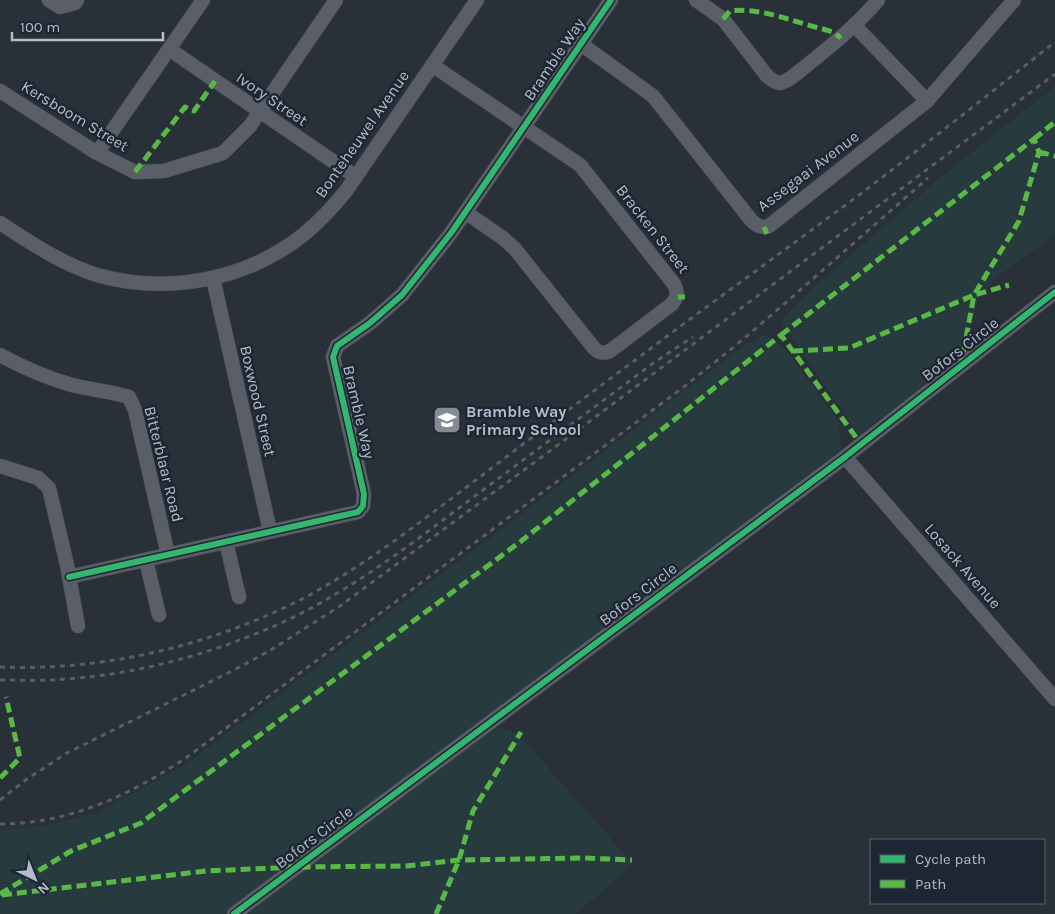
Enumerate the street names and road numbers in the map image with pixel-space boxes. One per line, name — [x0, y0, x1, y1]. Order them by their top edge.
street label: Bramble Way — [519, 14, 589, 104]
street label: Bonteheuwel Avenue — [311, 67, 413, 201]
street label: Ivory Street — [233, 68, 311, 130]
street label: Kersboom Street — [18, 76, 132, 156]
street label: Assegaai Avenue — [754, 127, 862, 215]
street label: Bracken Street — [612, 181, 694, 277]
street label: Bofors Circle — [918, 313, 1002, 385]
street label: Boxwood Street — [236, 344, 280, 458]
street label: Bramble Way — [339, 363, 379, 461]
street label: Bitterblaar Road — [140, 404, 188, 524]
street label: Losack Avenue — [921, 519, 1005, 613]
street label: Bofors Circle — [595, 559, 681, 629]
street label: Bofors Circle — [271, 802, 357, 872]

